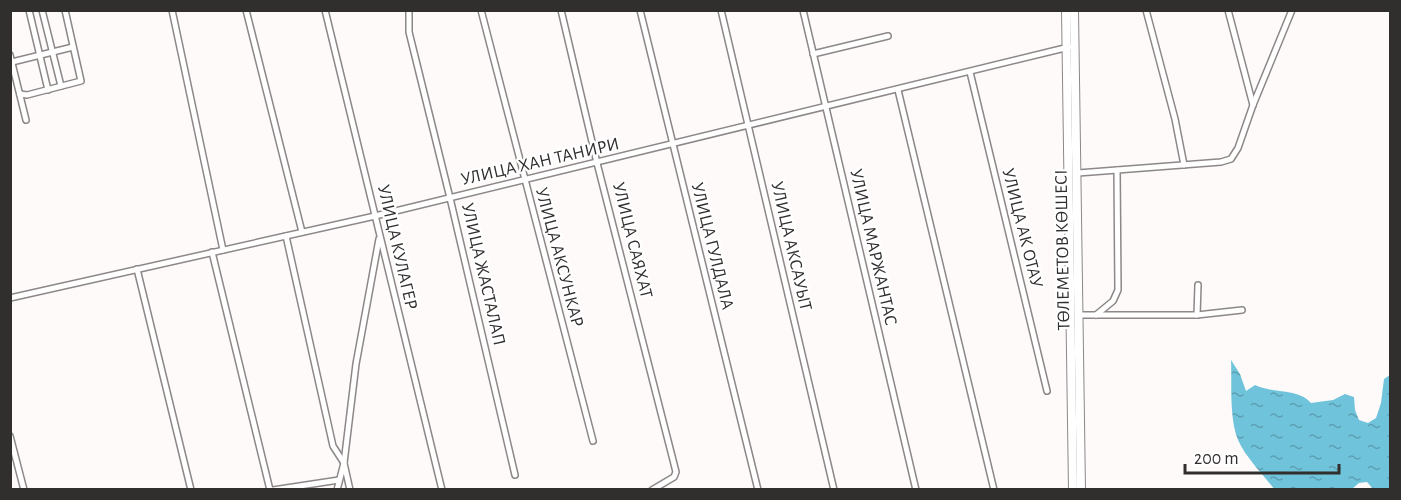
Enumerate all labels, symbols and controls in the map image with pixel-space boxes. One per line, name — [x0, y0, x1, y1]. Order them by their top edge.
street label: УЛИЦА ХАН ТАНИРИ — [459, 135, 621, 189]
street label: УЛИЦА МАРЖАНТАС — [846, 167, 900, 327]
street label: УЛИЦА АК ОТАУ — [998, 167, 1046, 290]
street label: ТӨЛЕМЕТОВ КӨШЕСІ — [1053, 169, 1073, 331]
street label: УЛИЦА АКСАУЫТ — [767, 180, 815, 313]
street label: УЛИЦА САЯХАТ — [609, 181, 655, 300]
street label: УЛИЦА ГУЛДАЛА — [688, 181, 737, 312]
street label: УЛИЦА КУЛАГЕР — [374, 183, 420, 311]
street label: УЛИЦА АКСУНКАР — [532, 186, 586, 329]
street label: УЛИЦА ЖАСТАЛАП — [458, 201, 508, 347]
scale bar — [1185, 437, 1340, 475]
text: 200 m — [1194, 450, 1239, 468]

